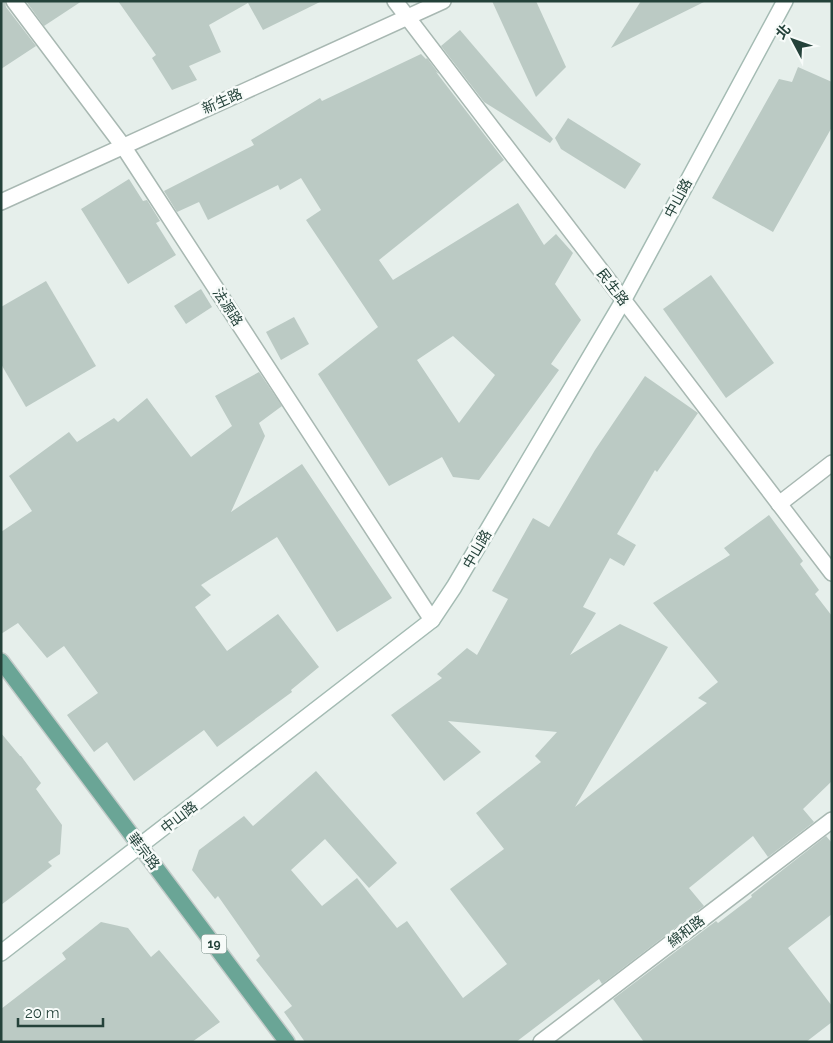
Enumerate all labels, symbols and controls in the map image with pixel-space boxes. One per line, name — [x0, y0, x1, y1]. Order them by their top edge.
north arrow — [768, 15, 818, 65]
text: 北 — [773, 21, 794, 42]
street label: 新生路 — [200, 85, 244, 117]
street label: 中山路 — [661, 176, 695, 220]
street label: 民生路 — [594, 265, 632, 309]
street label: 法源路 — [210, 285, 246, 329]
street label: 中山路 — [460, 527, 494, 571]
street label: 中山路 — [158, 798, 200, 836]
street label: 華宗路 — [125, 829, 163, 873]
street label: 綿和路 — [664, 912, 708, 950]
road number: 19 — [202, 934, 226, 954]
scale bar — [18, 996, 102, 1028]
text: 20 m — [25, 1004, 60, 1022]

